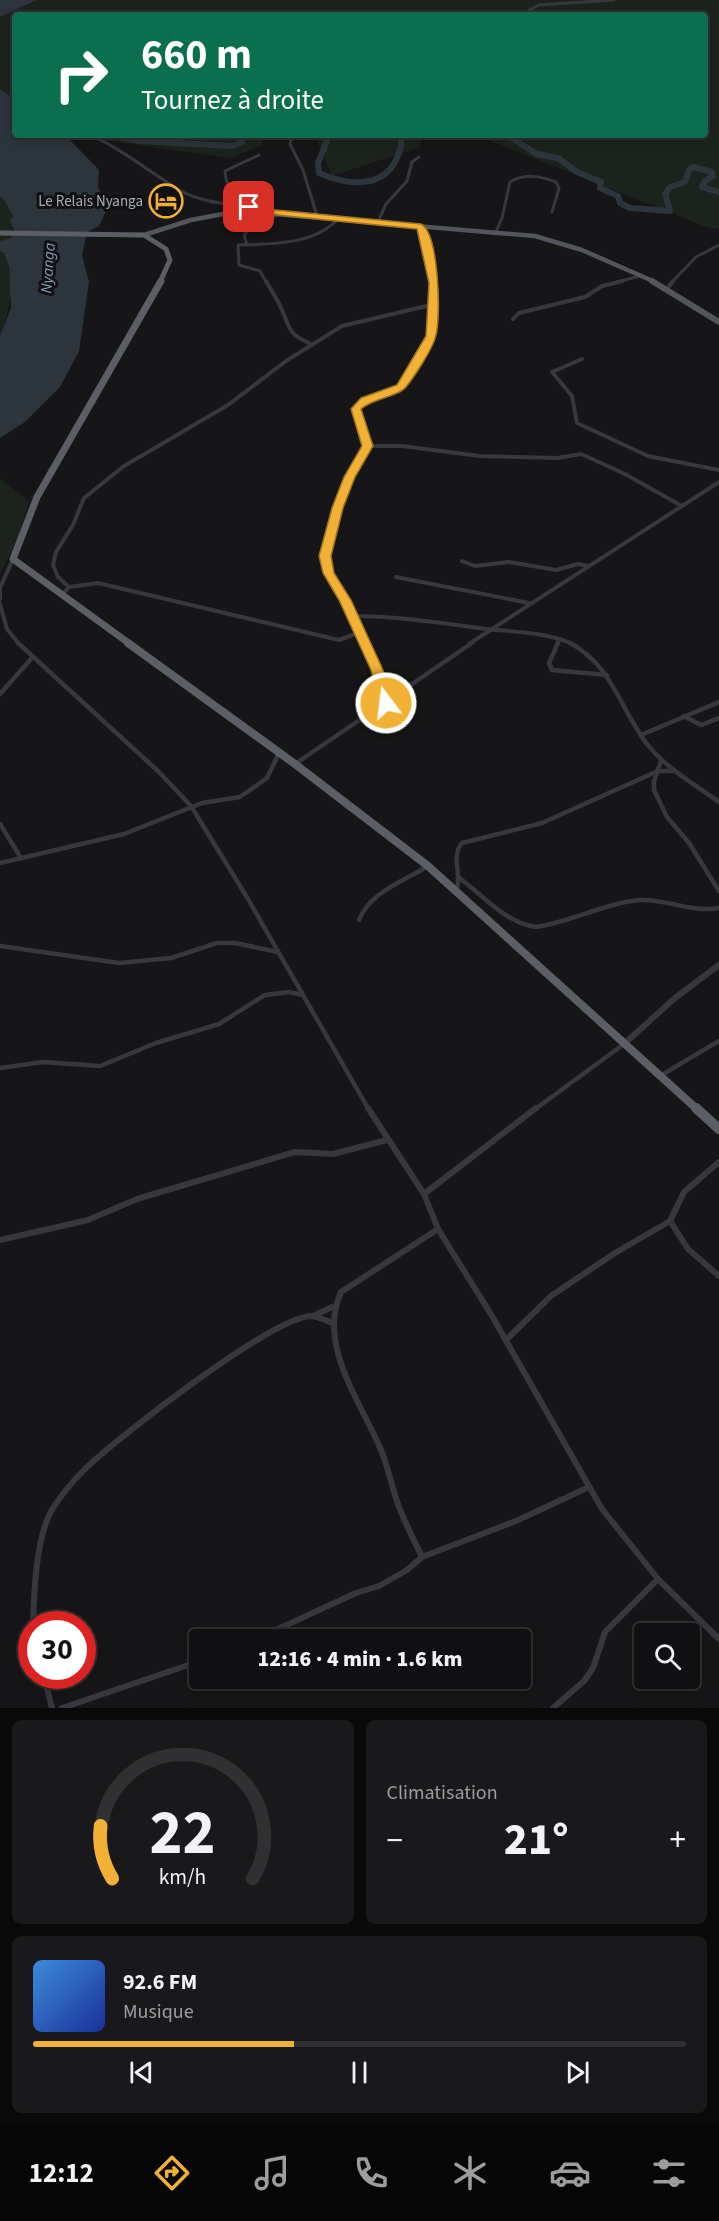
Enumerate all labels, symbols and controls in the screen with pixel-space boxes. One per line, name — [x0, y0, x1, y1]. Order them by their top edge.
text: 660 m — [141, 25, 252, 85]
icon: right — [42, 36, 120, 114]
text: Tournez à droite — [141, 81, 324, 120]
pin — [223, 181, 274, 232]
hotel icon: Le Relais Nyanga — [148, 183, 184, 219]
icon: arrive — [232, 190, 265, 223]
place label: Le Relais Nyanga — [38, 191, 143, 212]
water label: Nyanga — [35, 241, 61, 294]
position arrow — [354, 671, 418, 735]
speed limit sign: 30 — [18, 1611, 96, 1689]
map controls — [634, 1623, 700, 1689]
button: search — [634, 1623, 700, 1689]
text: 12:16 · 4 min · 1.6 km — [257, 1643, 463, 1675]
text: Climatisation — [387, 1779, 498, 1807]
text: 22 — [150, 1789, 216, 1878]
text: 21° — [504, 1808, 569, 1872]
text: − — [387, 1817, 403, 1864]
text: + — [670, 1817, 686, 1864]
text: km/h — [159, 1862, 207, 1893]
text: 92.6 FM — [123, 1966, 197, 1998]
text: Musique — [123, 1998, 194, 2026]
icon: previous — [125, 2056, 158, 2089]
icon: pause — [343, 2056, 376, 2089]
icon: next — [561, 2056, 594, 2089]
icon: directions — [151, 2152, 193, 2194]
icon: music — [251, 2152, 293, 2194]
icon: phone — [350, 2152, 392, 2194]
icon: climate — [449, 2152, 491, 2194]
icon: car — [549, 2152, 591, 2194]
icon: filters — [648, 2152, 690, 2194]
text: 12:12 — [29, 2154, 94, 2193]

